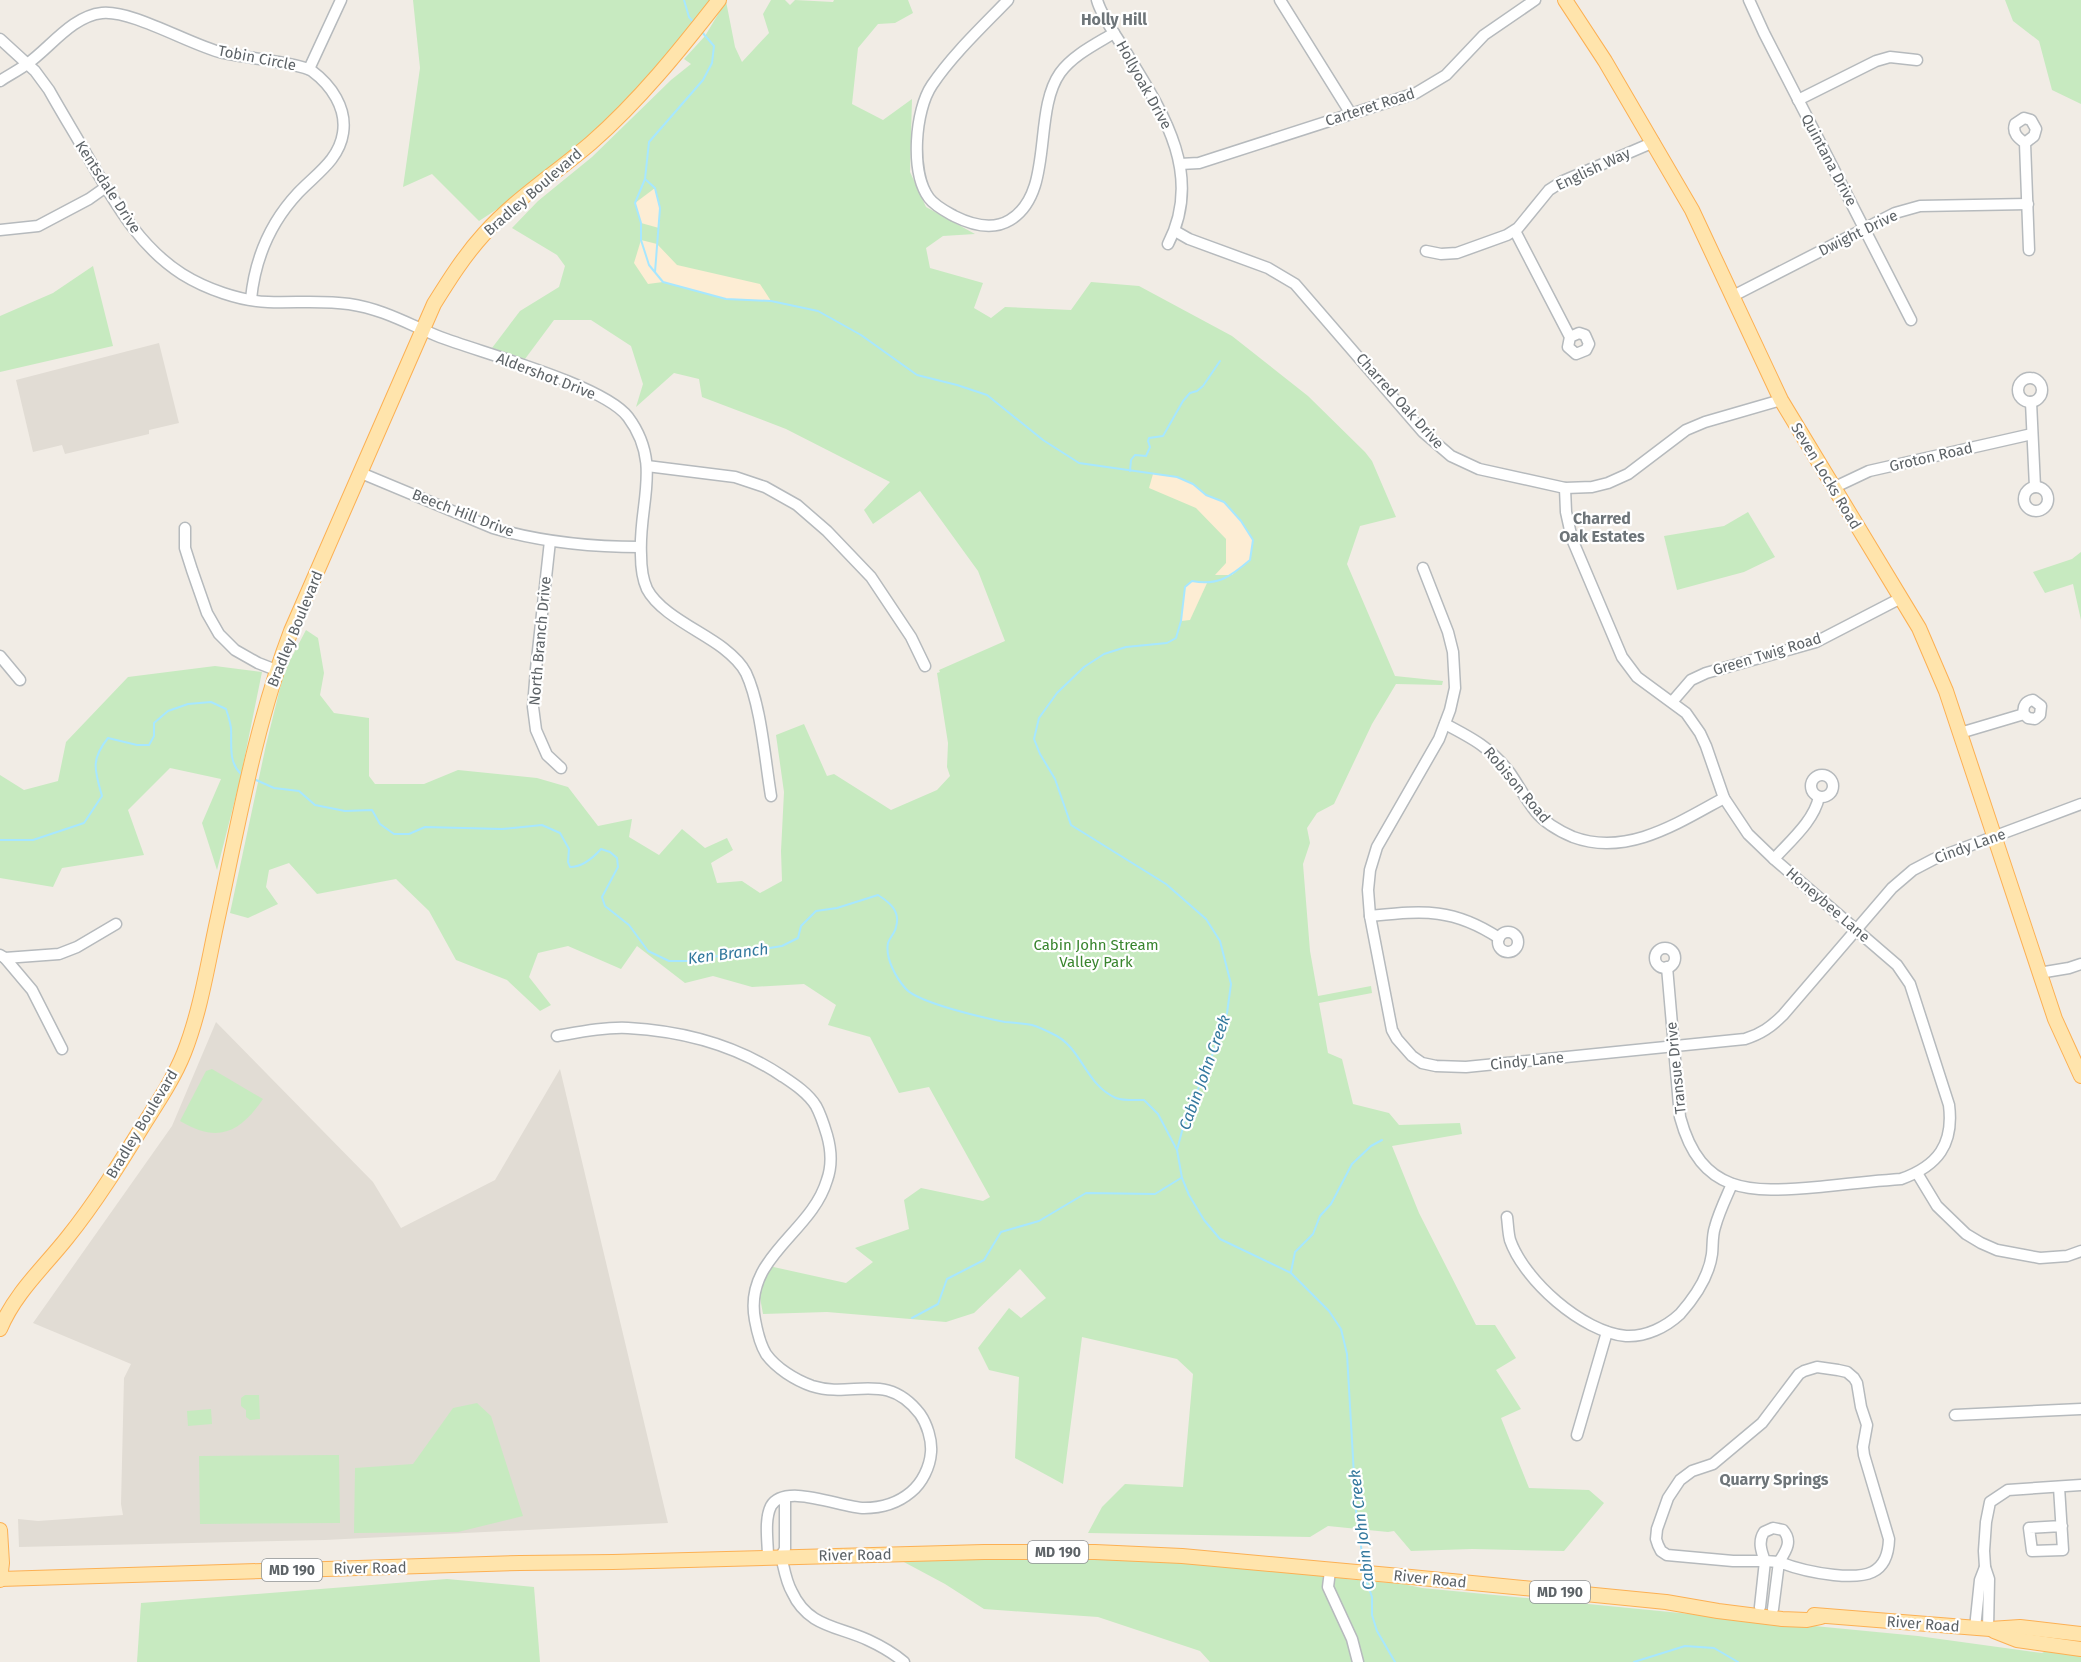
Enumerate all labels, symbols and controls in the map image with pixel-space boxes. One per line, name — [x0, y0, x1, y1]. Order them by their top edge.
district label: Holly Hill — [1081, 10, 1147, 29]
street label: Hollyoak Drive — [1112, 38, 1176, 132]
street label: Tobin Circle — [216, 42, 298, 74]
street label: Carteret Road — [1323, 84, 1417, 130]
street label: Quintana Drive — [1797, 111, 1861, 209]
street label: Kentsdale Drive — [71, 137, 145, 237]
street label: English Way — [1553, 144, 1634, 194]
street label: Bradley Boulevard — [480, 145, 586, 239]
street label: Dwight Drive — [1815, 206, 1901, 260]
street label: Aldershot Drive — [494, 349, 598, 403]
street label: Charred Oak Drive — [1352, 349, 1448, 453]
street label: Seven Locks Road — [1787, 420, 1865, 532]
street label: Groton Road — [1888, 439, 1974, 475]
street label: Beech Hill Drive — [409, 485, 517, 541]
district label: Charred Oak Estates — [1559, 509, 1645, 546]
street label: Bradley Boulevard — [263, 568, 327, 690]
street label: North Branch Drive — [525, 576, 555, 706]
street label: Green Twig Road — [1711, 629, 1823, 679]
street label: Robison Road — [1480, 743, 1554, 827]
street label: Cindy Lane — [1932, 825, 2008, 867]
street label: Honeybee Lane — [1782, 864, 1874, 946]
park label: Cabin John Stream Valley Park — [1033, 936, 1159, 971]
water label: Ken Branch — [687, 939, 770, 968]
water label: Cabin John Creek — [1175, 1012, 1234, 1132]
street label: Transue Drive — [1662, 1021, 1690, 1115]
street label: Cindy Lane — [1489, 1048, 1565, 1074]
street label: Bradley Boulevard — [102, 1066, 182, 1182]
water label: Cabin John Creek — [1345, 1468, 1378, 1591]
district label: Quarry Springs — [1719, 1470, 1829, 1489]
road number: MD 190 — [1028, 1541, 1088, 1563]
street label: River Road — [818, 1545, 892, 1565]
street label: River Road — [333, 1558, 407, 1578]
road number: MD 190 — [262, 1559, 322, 1581]
street label: River Road — [1393, 1566, 1467, 1592]
road number: MD 190 — [1530, 1581, 1590, 1603]
street label: River Road — [1886, 1612, 1960, 1636]

